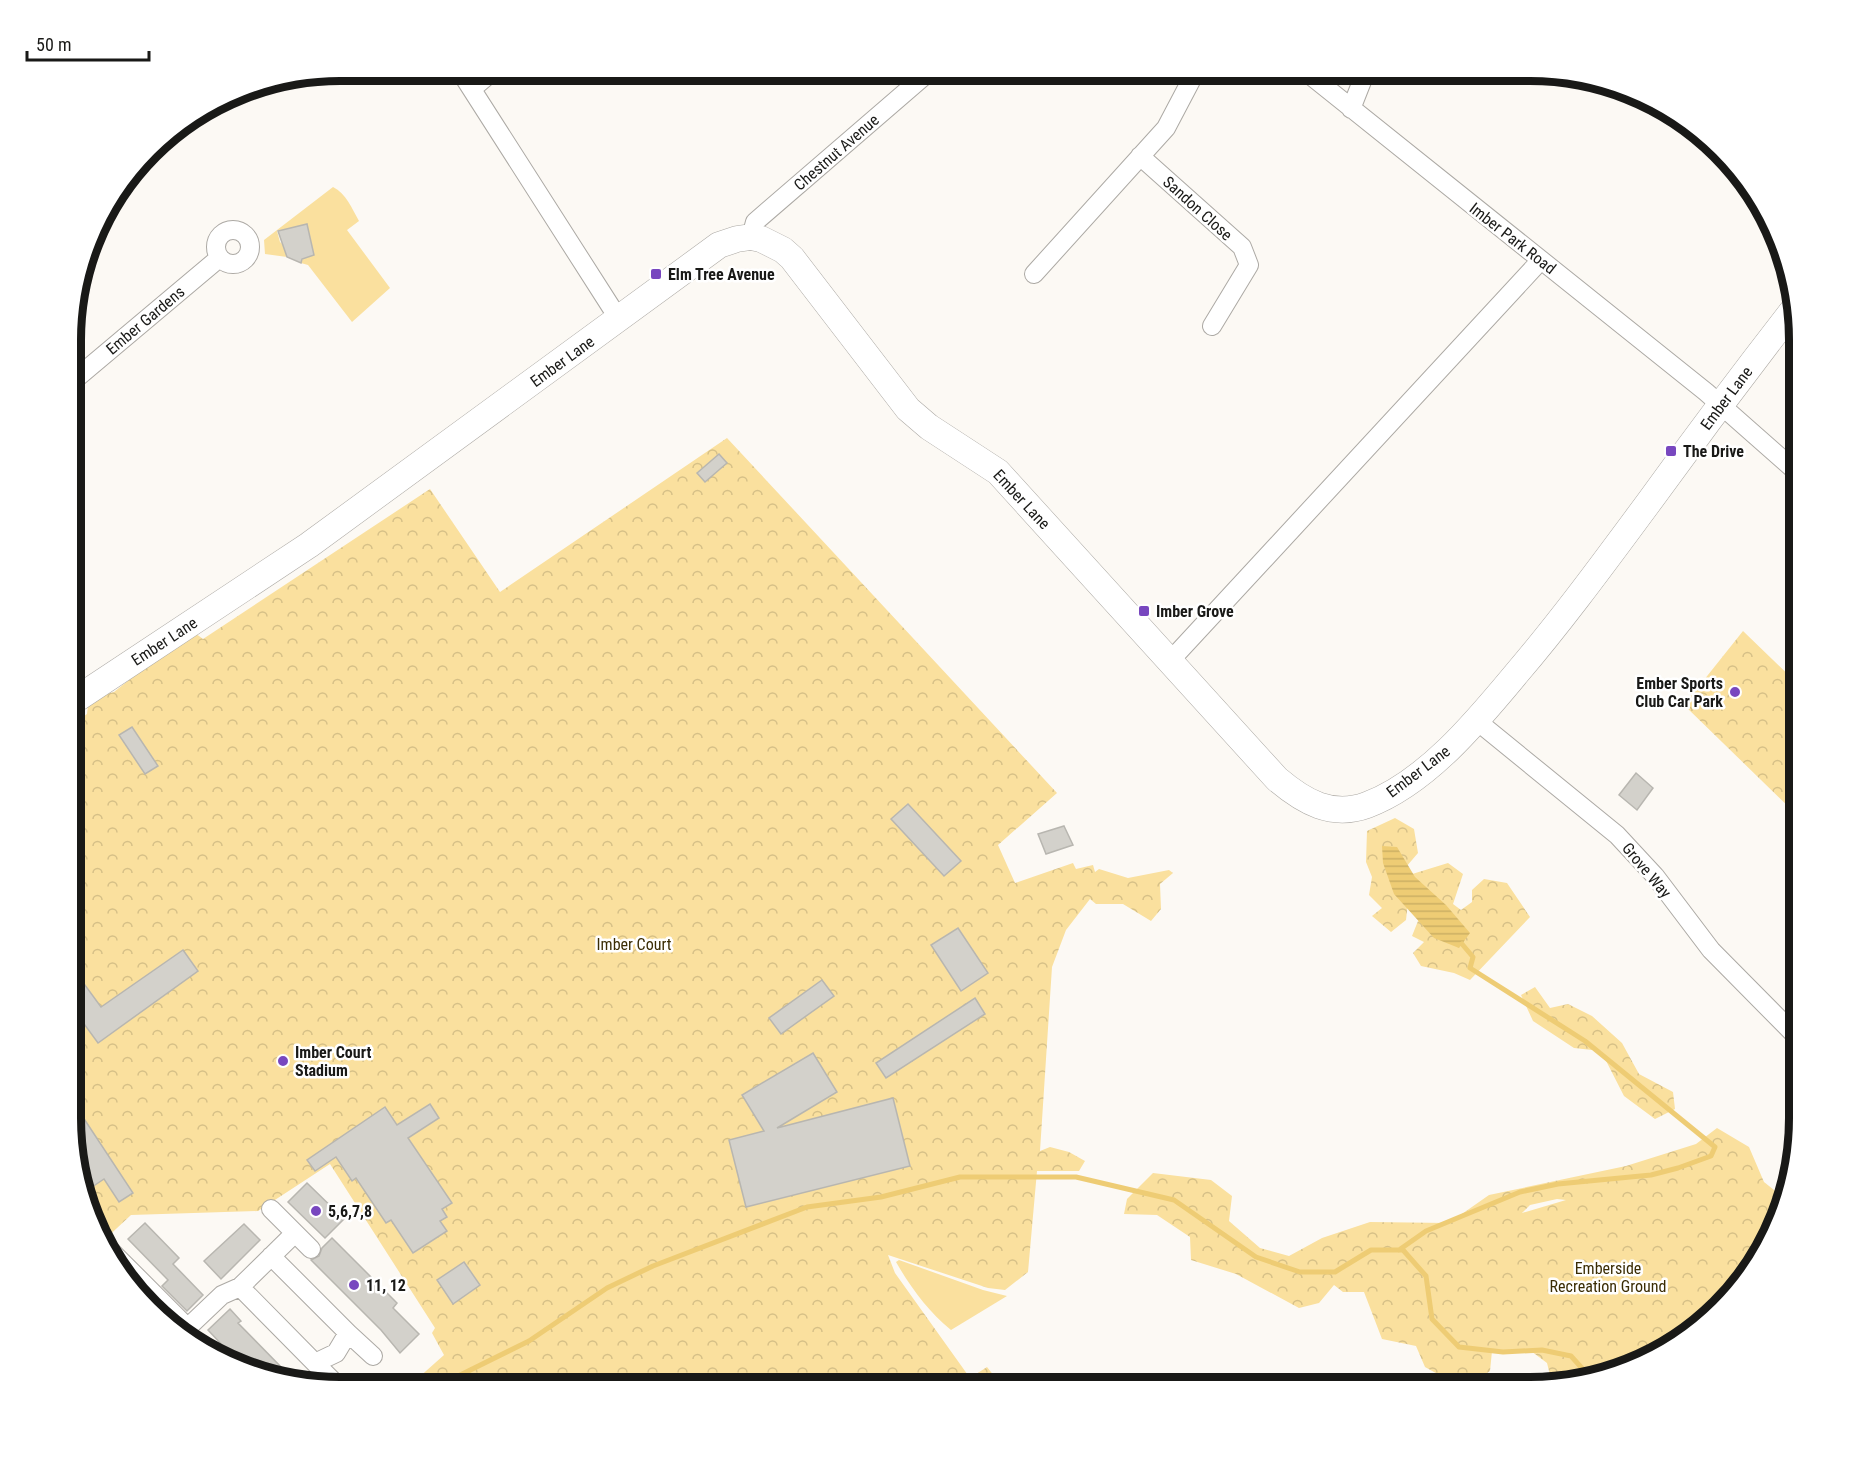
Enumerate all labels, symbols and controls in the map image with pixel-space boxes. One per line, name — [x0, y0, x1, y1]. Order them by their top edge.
scale bar — [27, 24, 148, 62]
text: 50 m — [36, 34, 71, 55]
street label: Chestnut Avenue — [790, 110, 883, 194]
street label: Sandon Close — [1159, 172, 1236, 244]
street label: Imber Park Road — [1466, 199, 1560, 278]
place label: Elm Tree Avenue — [668, 265, 775, 284]
marker: Elm Tree Avenue — [649, 267, 663, 281]
street label: Ember Gardens — [102, 282, 188, 359]
street label: Ember Lane — [527, 332, 598, 391]
street label: Ember Lane — [1696, 363, 1756, 434]
place label: The Drive — [1683, 442, 1744, 461]
marker: The Drive — [1664, 444, 1678, 458]
street label: Ember Lane — [989, 466, 1054, 533]
place label: Imber Grove — [1156, 602, 1234, 621]
marker: Imber Grove — [1137, 604, 1151, 618]
street label: Ember Lane — [128, 613, 201, 670]
place label: Ember Sports Club Car Park — [1635, 674, 1723, 711]
marker: Ember Sports Club Car Park — [1728, 685, 1742, 699]
street label: Ember Lane — [1383, 741, 1454, 801]
street label: Grove Way — [1618, 839, 1675, 902]
park label: Imber Court — [597, 935, 672, 954]
place label: Imber Court Stadium — [295, 1043, 371, 1080]
marker: Imber Court Stadium — [276, 1054, 290, 1068]
place label: 5,6,7,8 — [328, 1202, 372, 1221]
marker: 5,6,7,8 — [309, 1204, 323, 1218]
park label: Emberside Recreation Ground — [1550, 1259, 1666, 1296]
place label: 11, 12 — [366, 1276, 406, 1295]
marker: 11, 12 — [347, 1278, 361, 1292]

